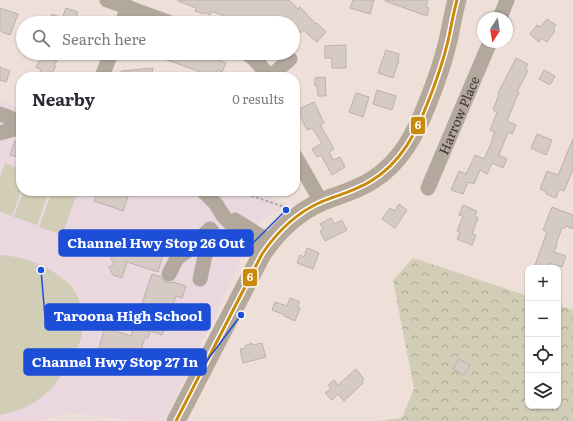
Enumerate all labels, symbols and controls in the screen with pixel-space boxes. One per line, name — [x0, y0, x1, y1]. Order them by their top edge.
north arrow — [477, 12, 513, 48]
search box — [16, 16, 300, 60]
icon: search — [30, 27, 52, 49]
text: Search here — [62, 27, 146, 50]
street label: Harrow Place — [433, 73, 484, 157]
text: Nearby — [32, 86, 95, 111]
text: 0 results — [232, 89, 284, 108]
line badge: 6 — [410, 116, 426, 135]
text: 6 — [415, 116, 422, 132]
callout: Channel Hwy Stop 26 Out — [59, 230, 253, 256]
text: Channel Hwy Stop 26 Out — [67, 232, 246, 252]
map controls — [525, 265, 561, 409]
button: + — [525, 265, 561, 301]
line badge: 6 — [242, 268, 258, 287]
text: 6 — [247, 268, 254, 284]
button: − — [525, 301, 561, 337]
callout: Taroona High School — [45, 304, 210, 330]
text: Taroona High School — [54, 305, 202, 325]
button: locate — [525, 337, 561, 373]
callout: Channel Hwy Stop 27 In — [24, 349, 206, 375]
text: Channel Hwy Stop 27 In — [32, 351, 198, 371]
button: layers — [525, 373, 561, 409]

